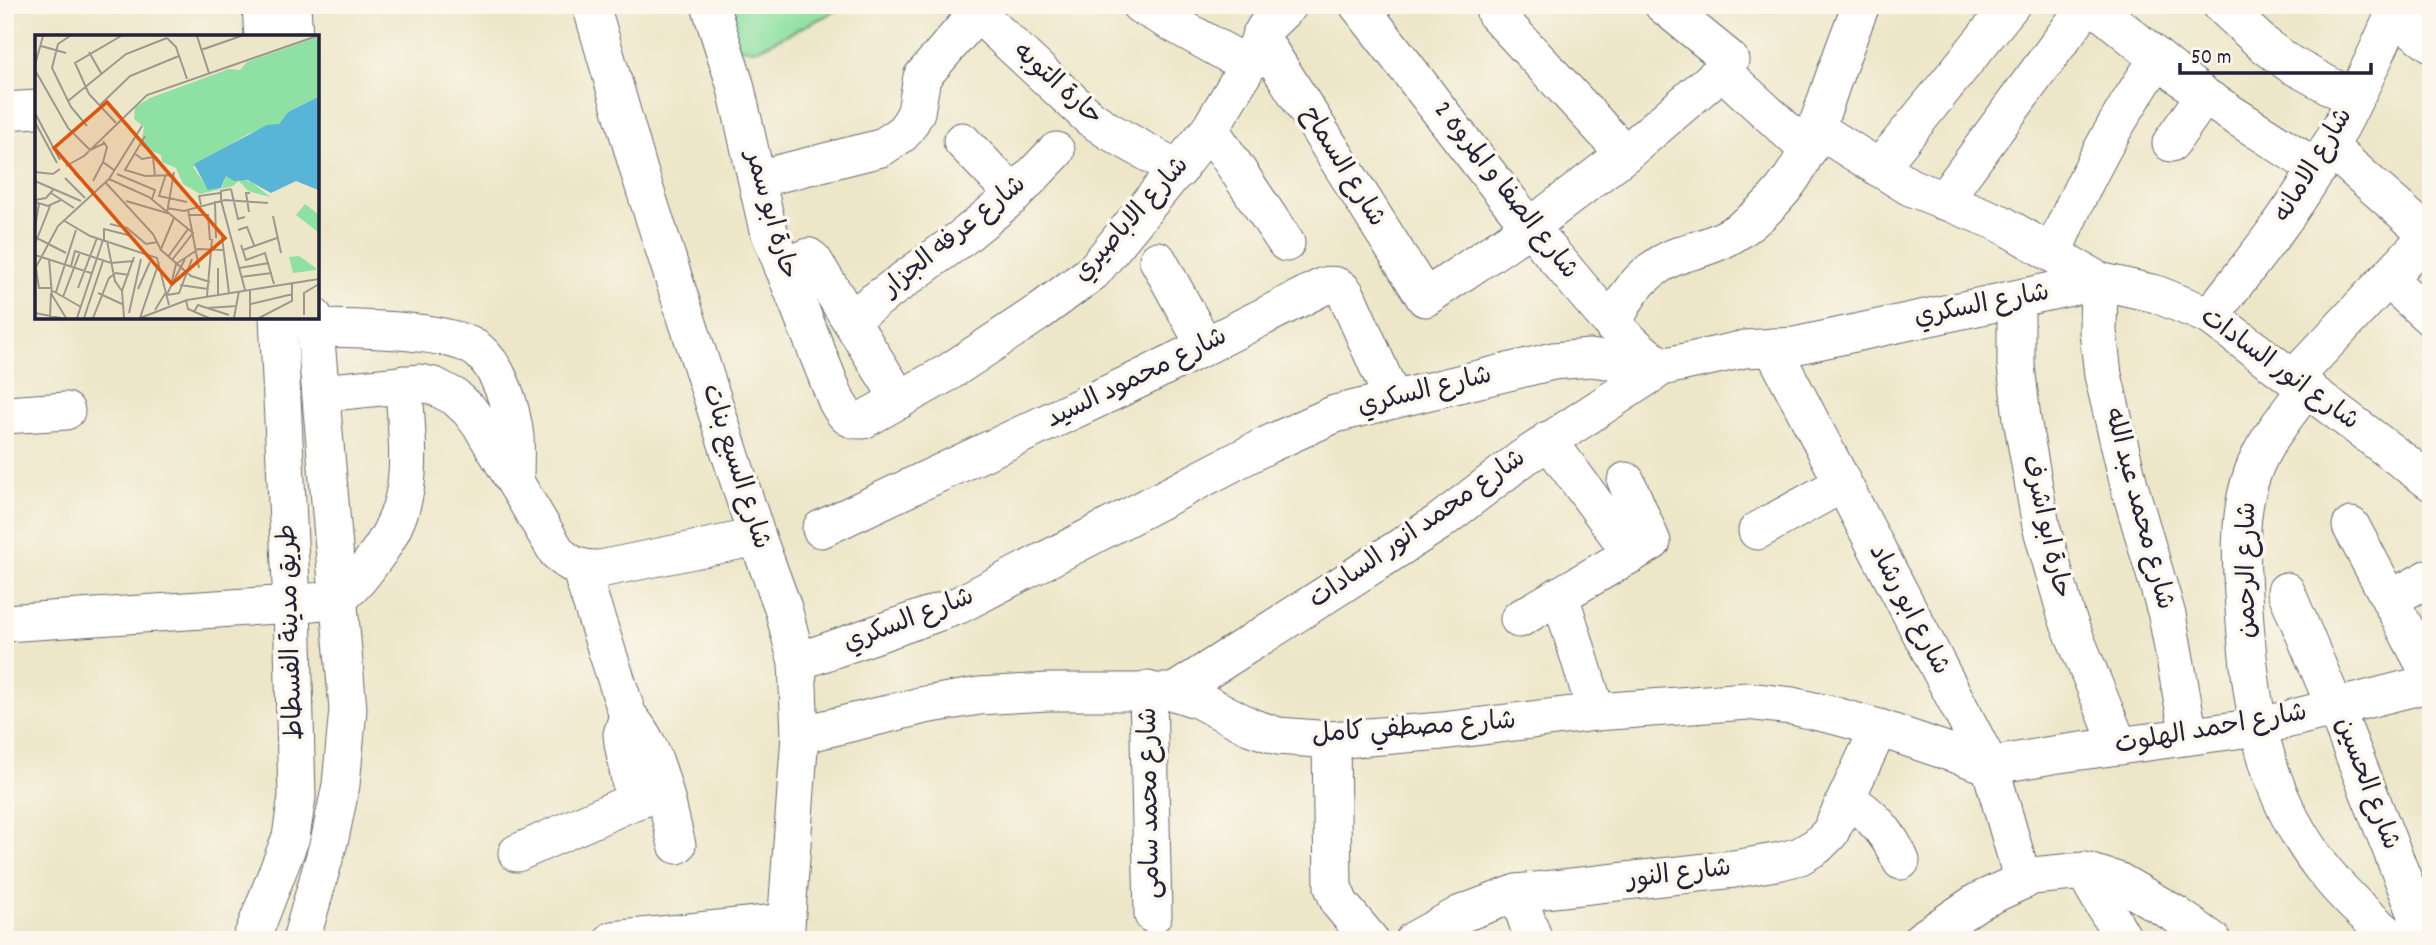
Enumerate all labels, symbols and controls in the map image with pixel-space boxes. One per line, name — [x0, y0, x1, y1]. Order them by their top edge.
scale bar — [2180, 32, 2371, 76]
inset map — [35, 35, 318, 318]
street label: حارة التوبه — [1004, 35, 1110, 135]
text: 50 m — [2191, 44, 2231, 74]
street label: شارع الصفا و المروه 2 — [1424, 94, 1586, 288]
street label: شارع السماح — [1290, 99, 1394, 235]
street label: شارع الامانه — [2265, 101, 2363, 231]
street label: حارة ابو سمر — [733, 144, 806, 284]
street label: شارع الاباصيري — [1065, 149, 1199, 291]
street label: شارع عرفه الجزار — [874, 167, 1035, 308]
street label: شارع السكري — [1911, 275, 2053, 337]
street label: شارع انور السادات — [2192, 300, 2366, 440]
street label: شارع محمود السيد — [1040, 319, 1234, 439]
street label: شارع السكري — [1354, 357, 1496, 427]
street label: شارع السبع بنات — [691, 380, 779, 554]
street label: شارع محمد عبد الله — [2093, 404, 2183, 614]
street label: شارع محمد انور السادات — [1302, 441, 1534, 619]
street label: حارة ابو اشرف — [2011, 452, 2079, 602]
street label: شارع الرحمن — [2230, 502, 2267, 638]
street label: طريق مدينة الفسطاط — [270, 523, 314, 741]
street label: شارع ابو رشاد — [1858, 538, 1958, 682]
street label: شارع السكري — [838, 579, 980, 663]
street label: شارع احمد الهلوت — [2112, 695, 2310, 765]
street label: شارع مصطفي كامل — [1311, 703, 1517, 756]
street label: شارع محمد سامى — [1131, 707, 1171, 899]
street label: شارع الحسين — [2324, 712, 2408, 856]
street label: شارع النور — [1623, 850, 1733, 900]

